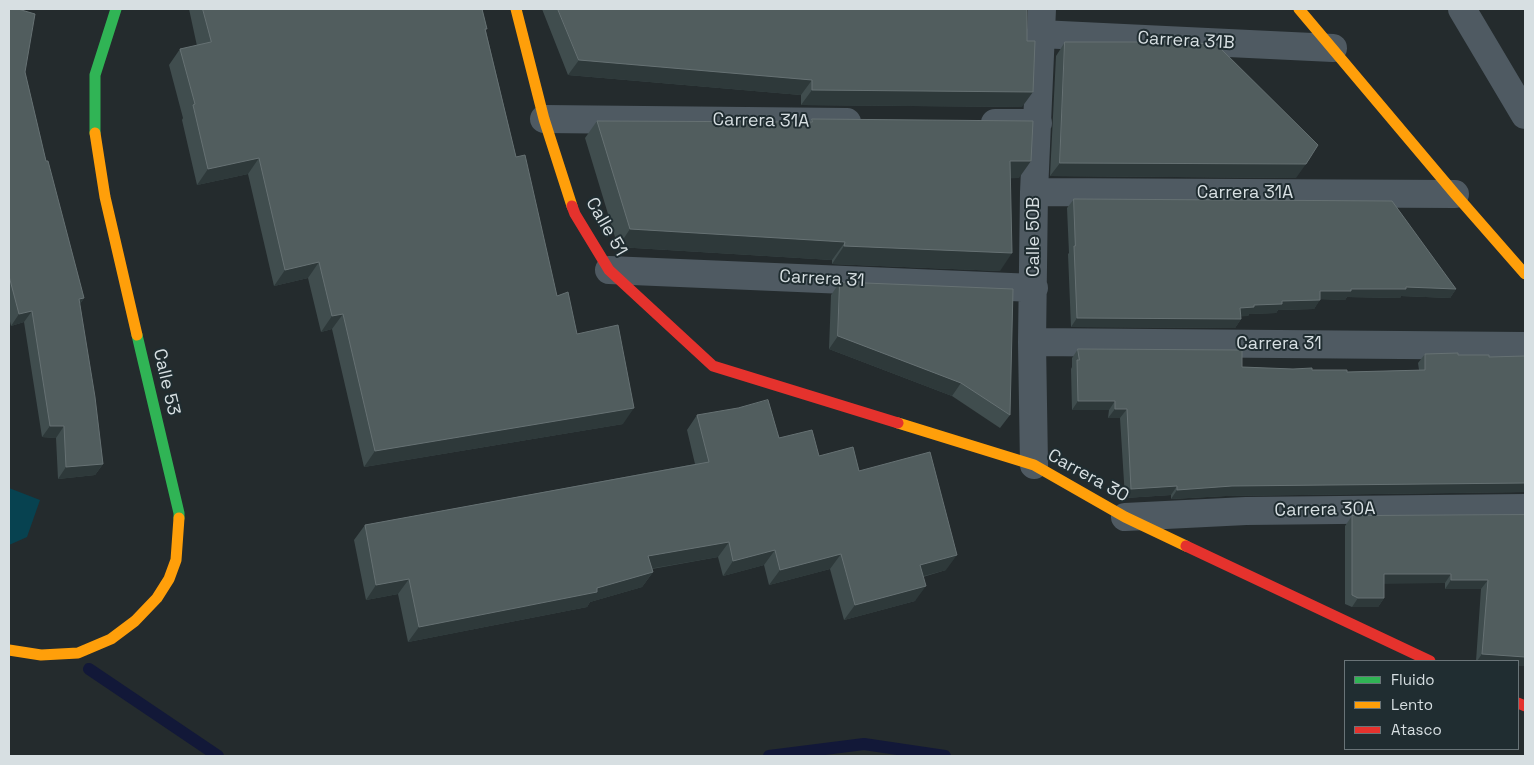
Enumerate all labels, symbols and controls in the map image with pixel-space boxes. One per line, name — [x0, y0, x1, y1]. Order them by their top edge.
street label: Carrera 31B — [1137, 28, 1235, 54]
street label: Carrera 31A — [712, 109, 810, 133]
street label: Carrera 31A — [1197, 182, 1293, 204]
street label: Calle 51 — [581, 194, 631, 260]
street label: Calle 50B — [1023, 197, 1045, 277]
street label: Carrera 31 — [779, 266, 865, 292]
street label: Carrera 31 — [1236, 333, 1322, 355]
street label: Calle 53 — [148, 347, 184, 417]
street label: Carrera 30 — [1044, 445, 1132, 507]
street label: Carrera 30A — [1274, 498, 1376, 522]
legend — [1344, 660, 1519, 750]
text: Fluido — [1391, 670, 1435, 689]
text: Lento — [1391, 695, 1433, 714]
text: Atasco — [1391, 720, 1442, 739]

